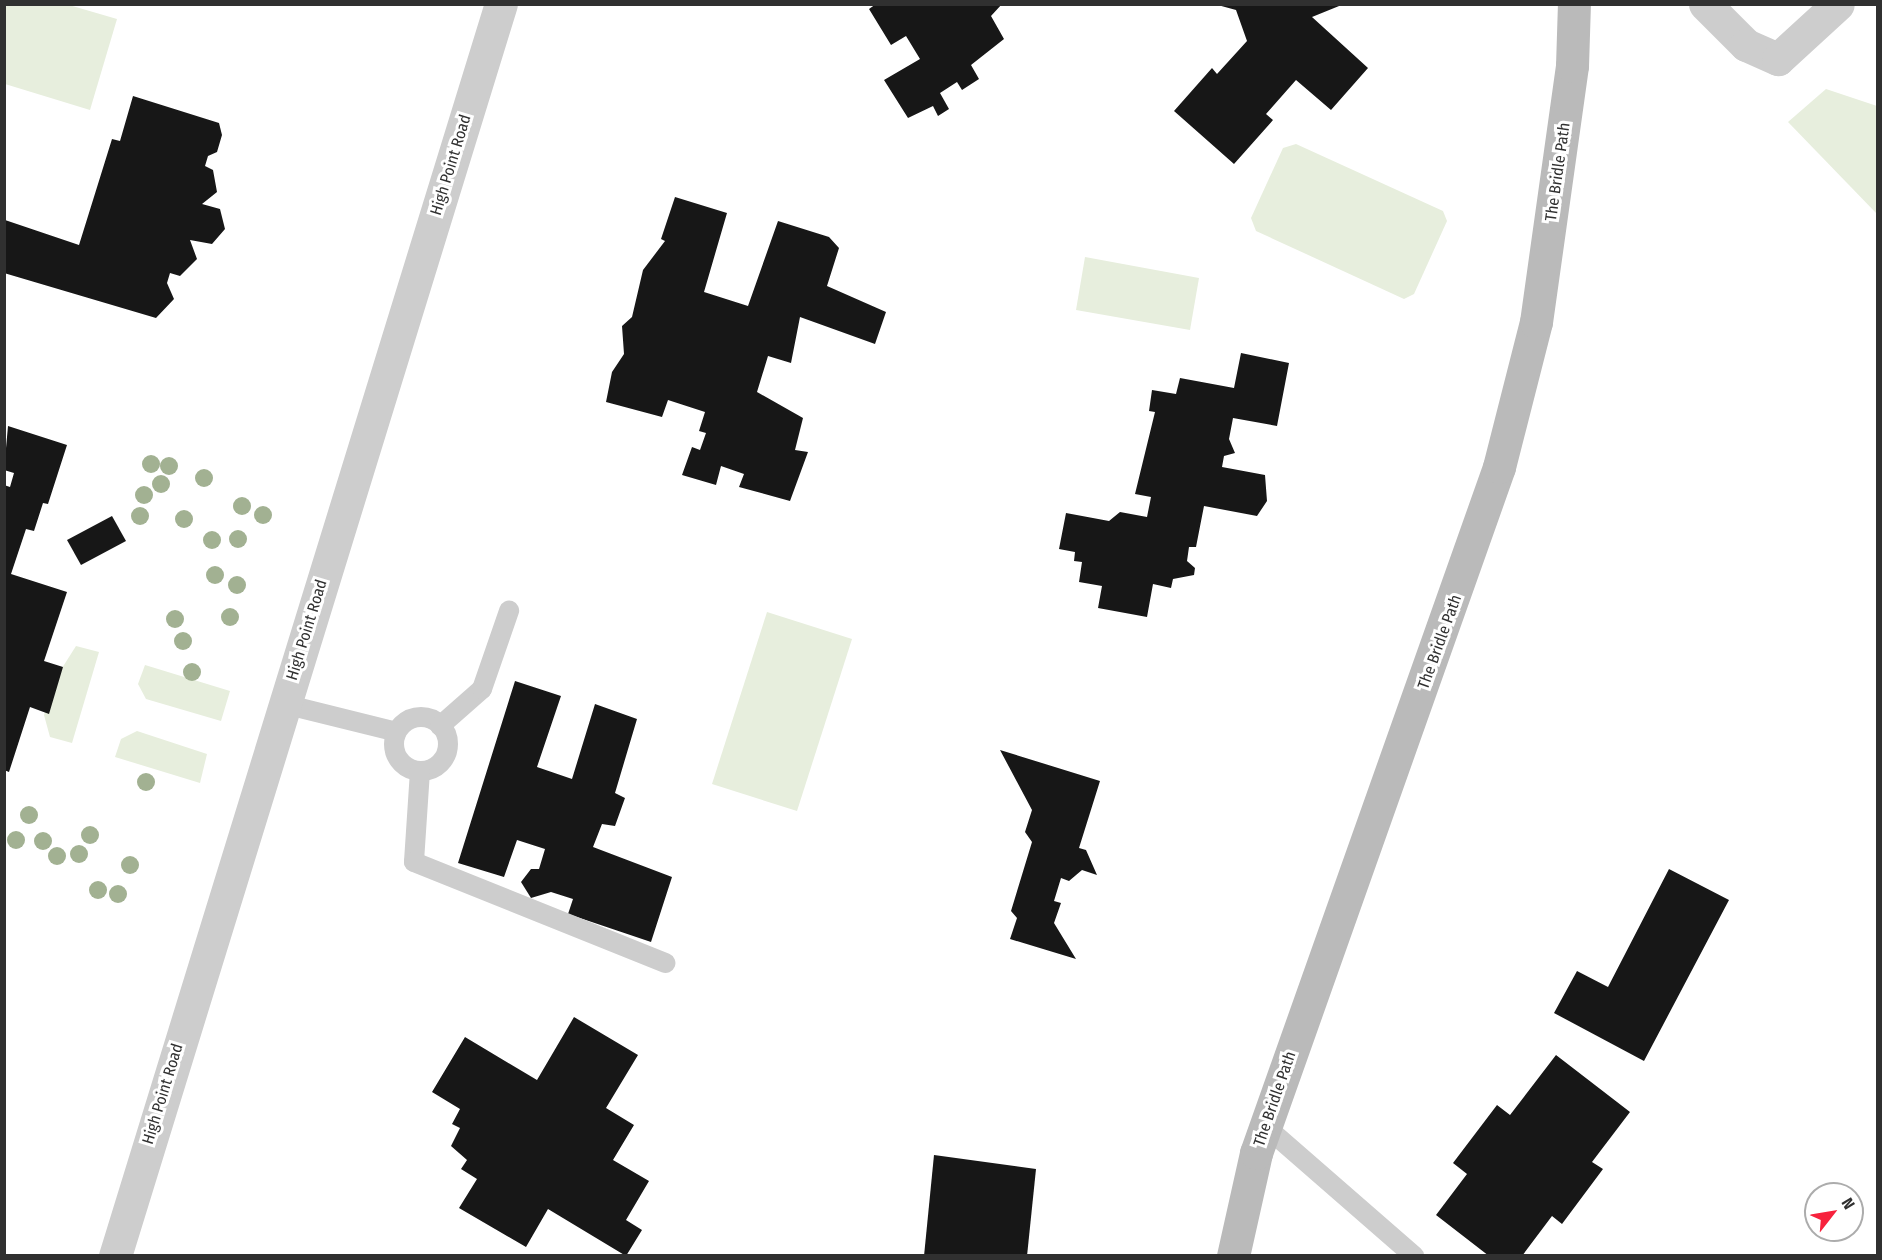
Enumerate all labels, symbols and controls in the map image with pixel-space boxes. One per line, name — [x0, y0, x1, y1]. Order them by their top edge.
street label: High Point Road — [427, 112, 475, 218]
street label: The Bridle Path — [1542, 121, 1574, 223]
street label: High Point Road — [283, 577, 331, 683]
street label: The Bridle Path — [1414, 592, 1466, 692]
street label: High Point Road — [139, 1041, 187, 1147]
street label: The Bridle Path — [1250, 1049, 1300, 1149]
north arrow — [1804, 1182, 1864, 1242]
text: N — [1838, 1194, 1859, 1213]

